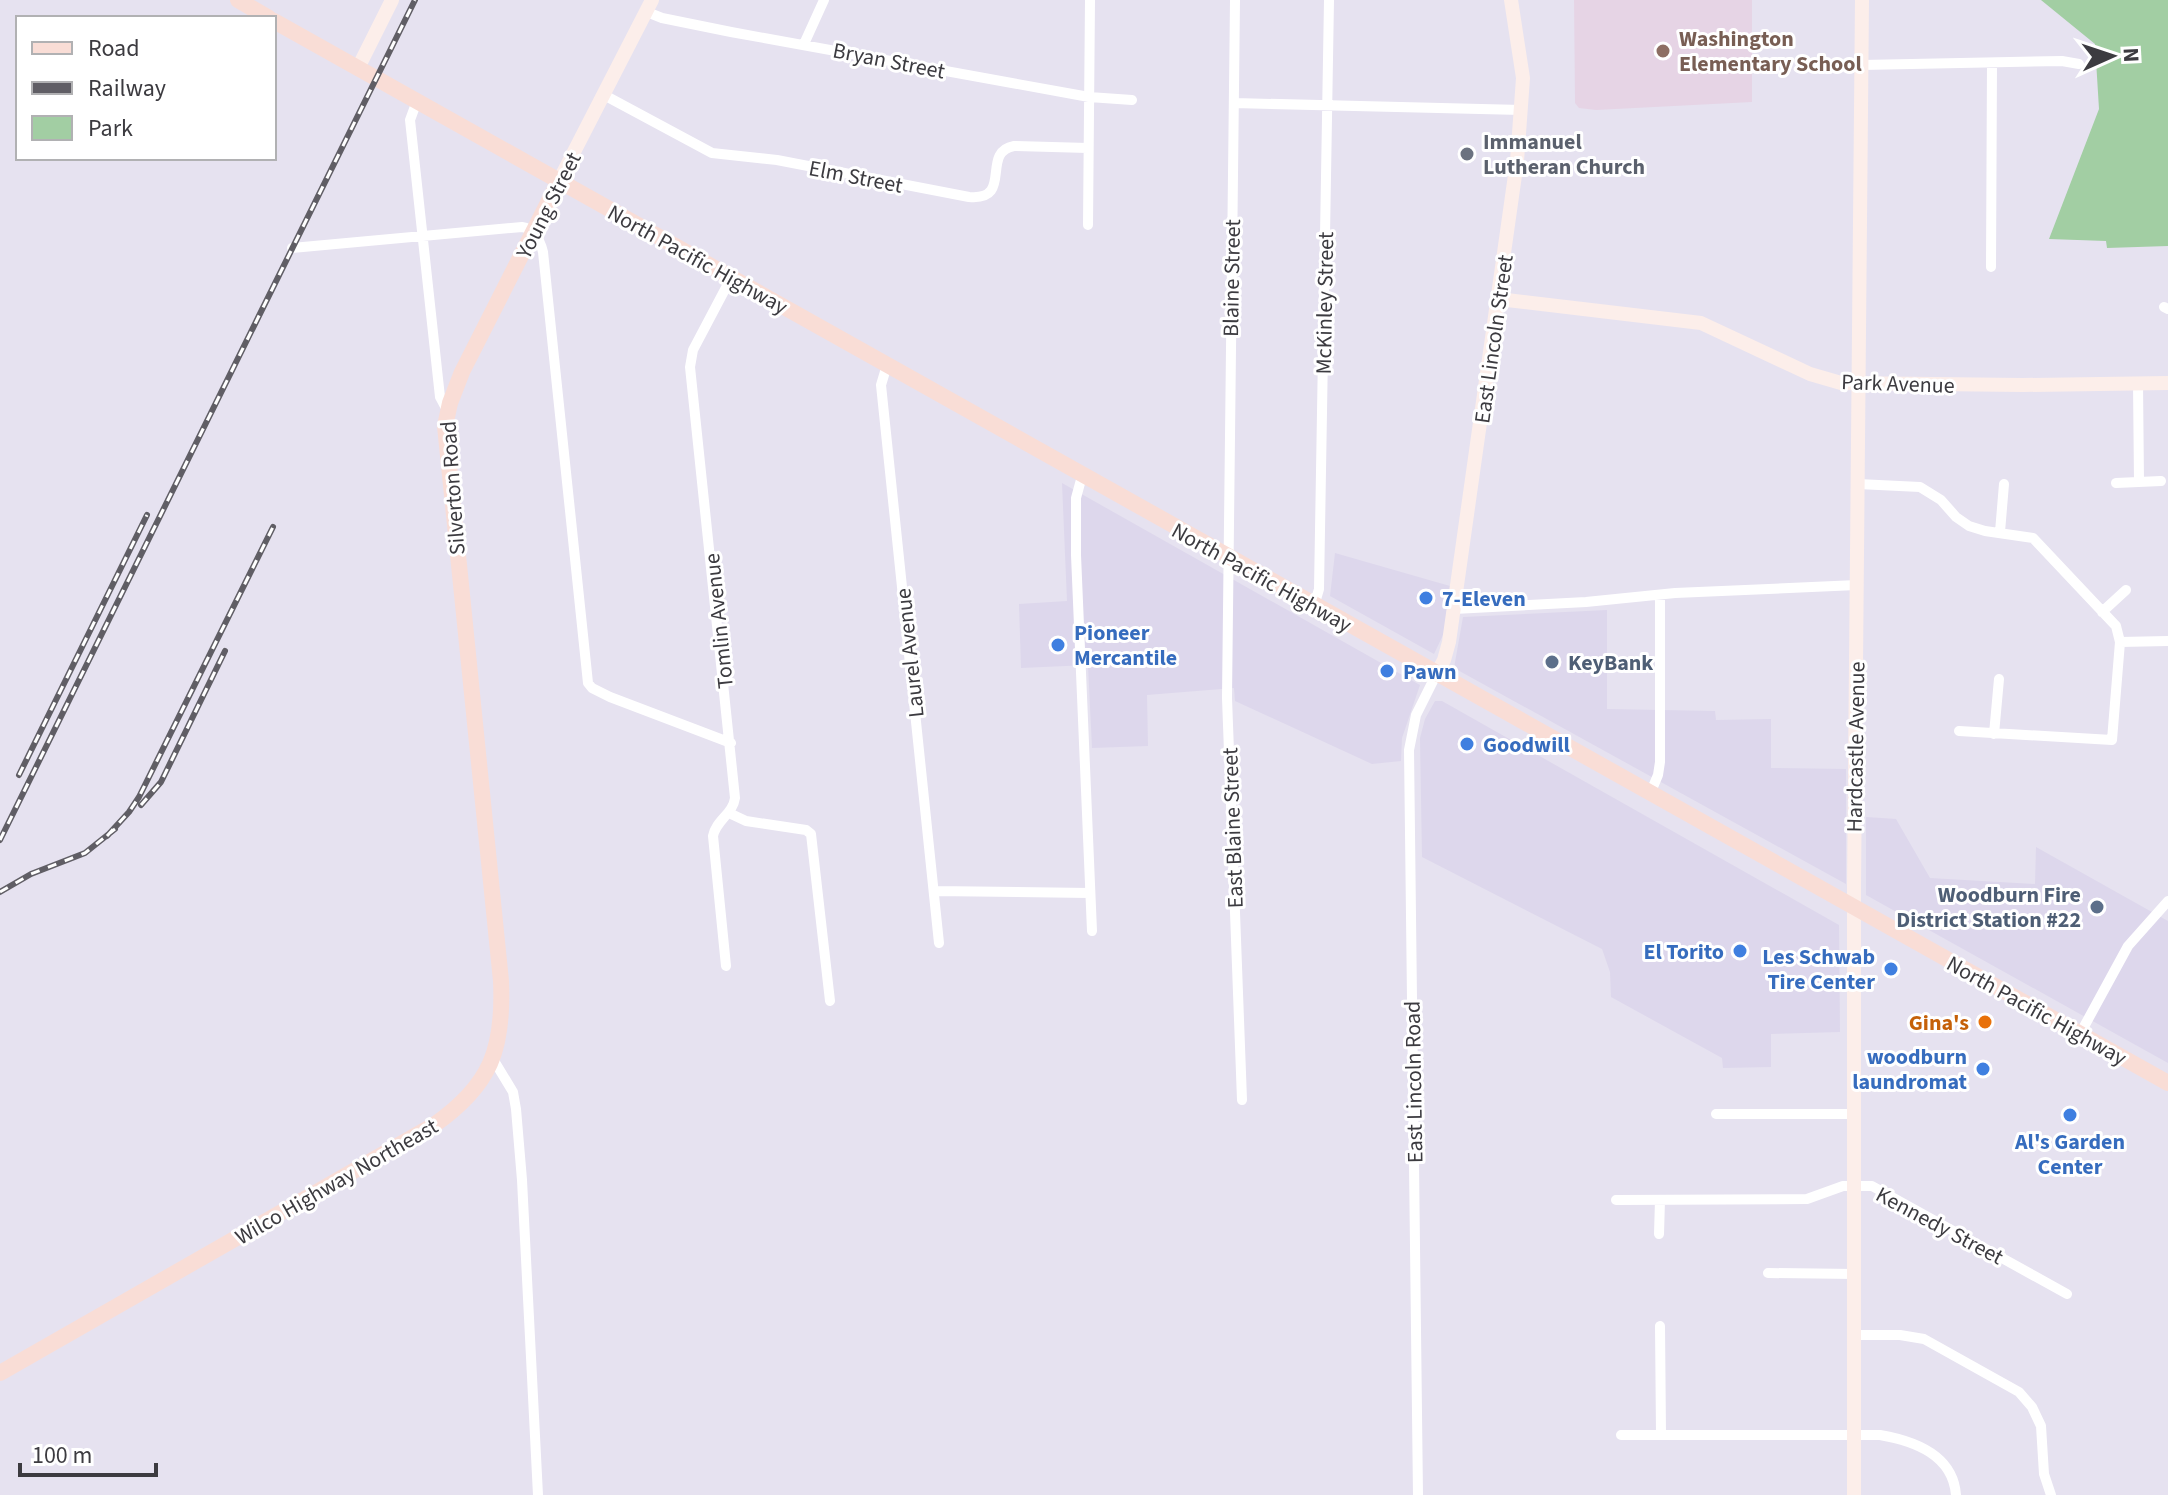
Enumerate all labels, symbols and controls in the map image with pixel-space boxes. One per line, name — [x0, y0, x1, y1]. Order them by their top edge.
legend — [16, 16, 276, 160]
north arrow — [2072, 16, 2152, 96]
place label: Washington Elementary School — [1679, 23, 1862, 80]
text: Road — [88, 31, 140, 66]
street label: Bryan Street — [830, 34, 948, 88]
marker: Washington Elementary School — [1654, 42, 1672, 60]
text: N — [2115, 47, 2147, 63]
text: Railway — [88, 71, 166, 106]
text: Park — [88, 111, 133, 146]
place label: Immanuel Lutheran Church — [1483, 126, 1645, 183]
marker: Immanuel Lutheran Church — [1458, 145, 1476, 163]
street label: Young Street — [508, 146, 590, 265]
street label: Elm Street — [806, 152, 906, 202]
street label: North Pacific Highway — [602, 197, 794, 323]
street label: Blaine Street — [1215, 218, 1249, 337]
street label: McKinley Street — [1308, 231, 1342, 375]
street label: East Lincoln Street — [1466, 252, 1522, 426]
street label: Park Avenue — [1841, 366, 1955, 402]
street label: Silverton Road — [432, 420, 474, 556]
street label: North Pacific Highway — [1166, 515, 1358, 641]
street label: Tomlin Avenue — [696, 552, 742, 690]
place label: 7-Eleven — [1442, 583, 1526, 615]
street label: Laurel Avenue — [887, 587, 933, 719]
marker: 7-Eleven — [1417, 589, 1435, 607]
place label: Pioneer Mercantile — [1074, 617, 1177, 674]
marker: Pioneer Mercantile — [1049, 636, 1067, 654]
place label: KeyBank — [1568, 647, 1653, 679]
marker: KeyBank — [1543, 653, 1561, 671]
place label: Pawn — [1403, 656, 1457, 688]
street label: Hardcastle Avenue — [1839, 661, 1873, 833]
marker: Pawn — [1378, 662, 1396, 680]
place label: Goodwill — [1483, 729, 1570, 761]
marker: Goodwill — [1458, 735, 1476, 753]
street label: East Blaine Street — [1214, 746, 1252, 909]
place label: Woodburn Fire District Station #22 — [1896, 879, 2081, 936]
marker: Woodburn Fire District Station #22 — [2088, 898, 2106, 916]
place label: El Torito — [1643, 936, 1724, 968]
place label: Les Schwab Tire Center — [1762, 941, 1875, 998]
marker: El Torito — [1731, 942, 1749, 960]
street label: North Pacific Highway — [1941, 948, 2133, 1074]
marker: Les Schwab Tire Center — [1882, 960, 1900, 978]
street label: East Lincoln Road — [1397, 1001, 1431, 1163]
place label: Gina's — [1909, 1007, 1969, 1039]
marker: Gina's — [1976, 1013, 1994, 1031]
place label: woodburn laundromat — [1852, 1041, 1968, 1098]
marker: woodburn laundromat — [1974, 1060, 1992, 1078]
marker: Al's Garden Center — [2061, 1106, 2079, 1124]
street label: Wilco Highway Northeast — [229, 1110, 444, 1253]
place label: Al's Garden Center — [2014, 1126, 2125, 1183]
street label: Kennedy Street — [1870, 1179, 2010, 1273]
scale bar — [20, 1427, 156, 1477]
text: 100 m — [32, 1438, 92, 1473]

